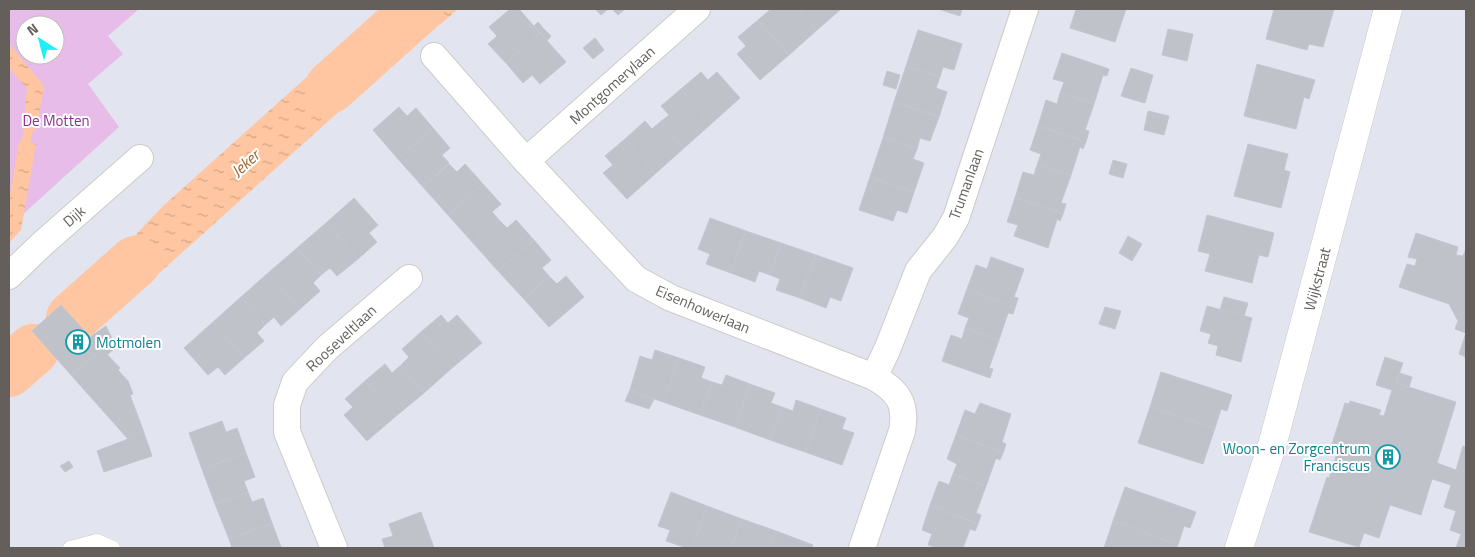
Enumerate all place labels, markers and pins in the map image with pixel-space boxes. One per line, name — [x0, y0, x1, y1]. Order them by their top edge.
building icon: Motmolen — [65, 329, 91, 355]
place label: Motmolen — [96, 331, 161, 354]
place label: Woon- en Zorgcentrum Franciscus — [1223, 437, 1370, 477]
building icon: Woon- en Zorgcentrum Franciscus — [1375, 444, 1401, 470]

